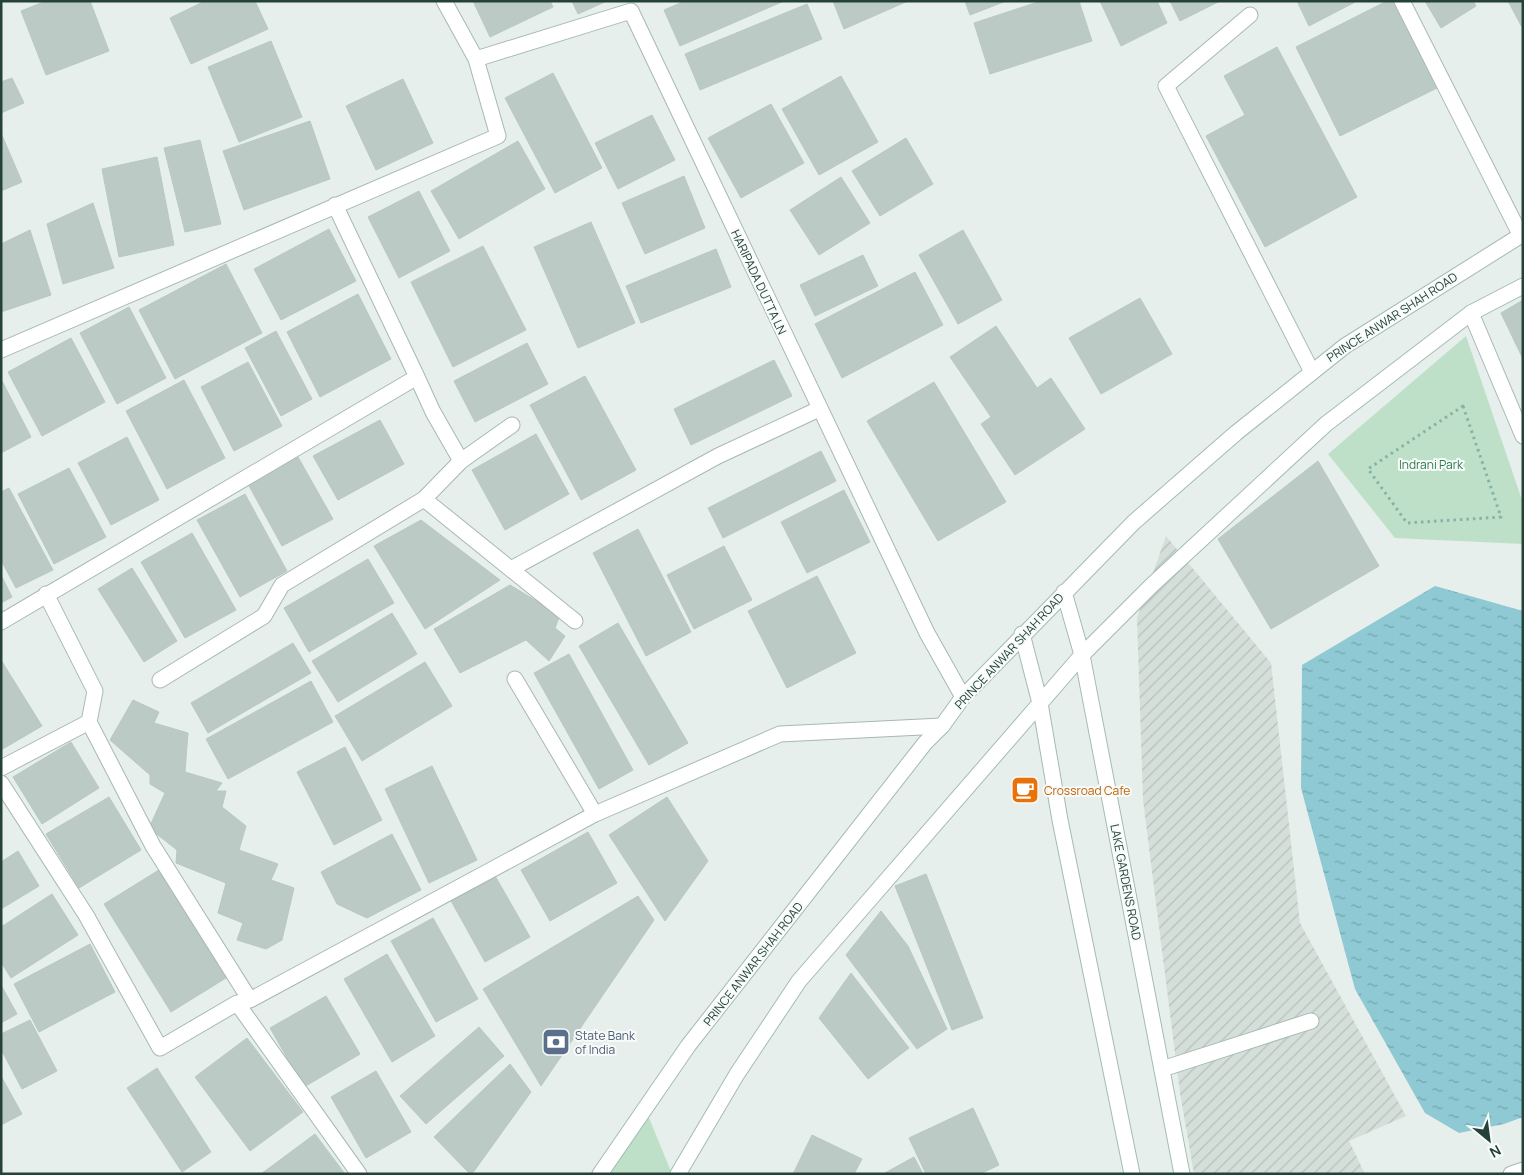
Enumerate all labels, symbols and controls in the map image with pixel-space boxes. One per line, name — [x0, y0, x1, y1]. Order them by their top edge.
street label: HARIPADA DUTTA LN — [727, 227, 791, 337]
street label: PRINCE ANWAR SHAH ROAD — [1323, 268, 1461, 366]
park label: Indrani Park — [1399, 456, 1464, 473]
street label: PRINCE ANWAR SHAH ROAD — [951, 589, 1067, 713]
cafe icon: Crossroad Cafe — [1010, 775, 1040, 805]
place label: Crossroad Cafe — [1044, 782, 1130, 799]
street label: LAKE GARDENS ROAD — [1106, 822, 1146, 942]
street label: PRINCE ANWAR SHAH ROAD — [699, 899, 807, 1029]
bank icon: State Bank of India — [541, 1027, 571, 1057]
place label: State Bank of India — [575, 1027, 636, 1058]
north arrow — [1464, 1115, 1514, 1165]
text: N — [1487, 1141, 1505, 1163]

